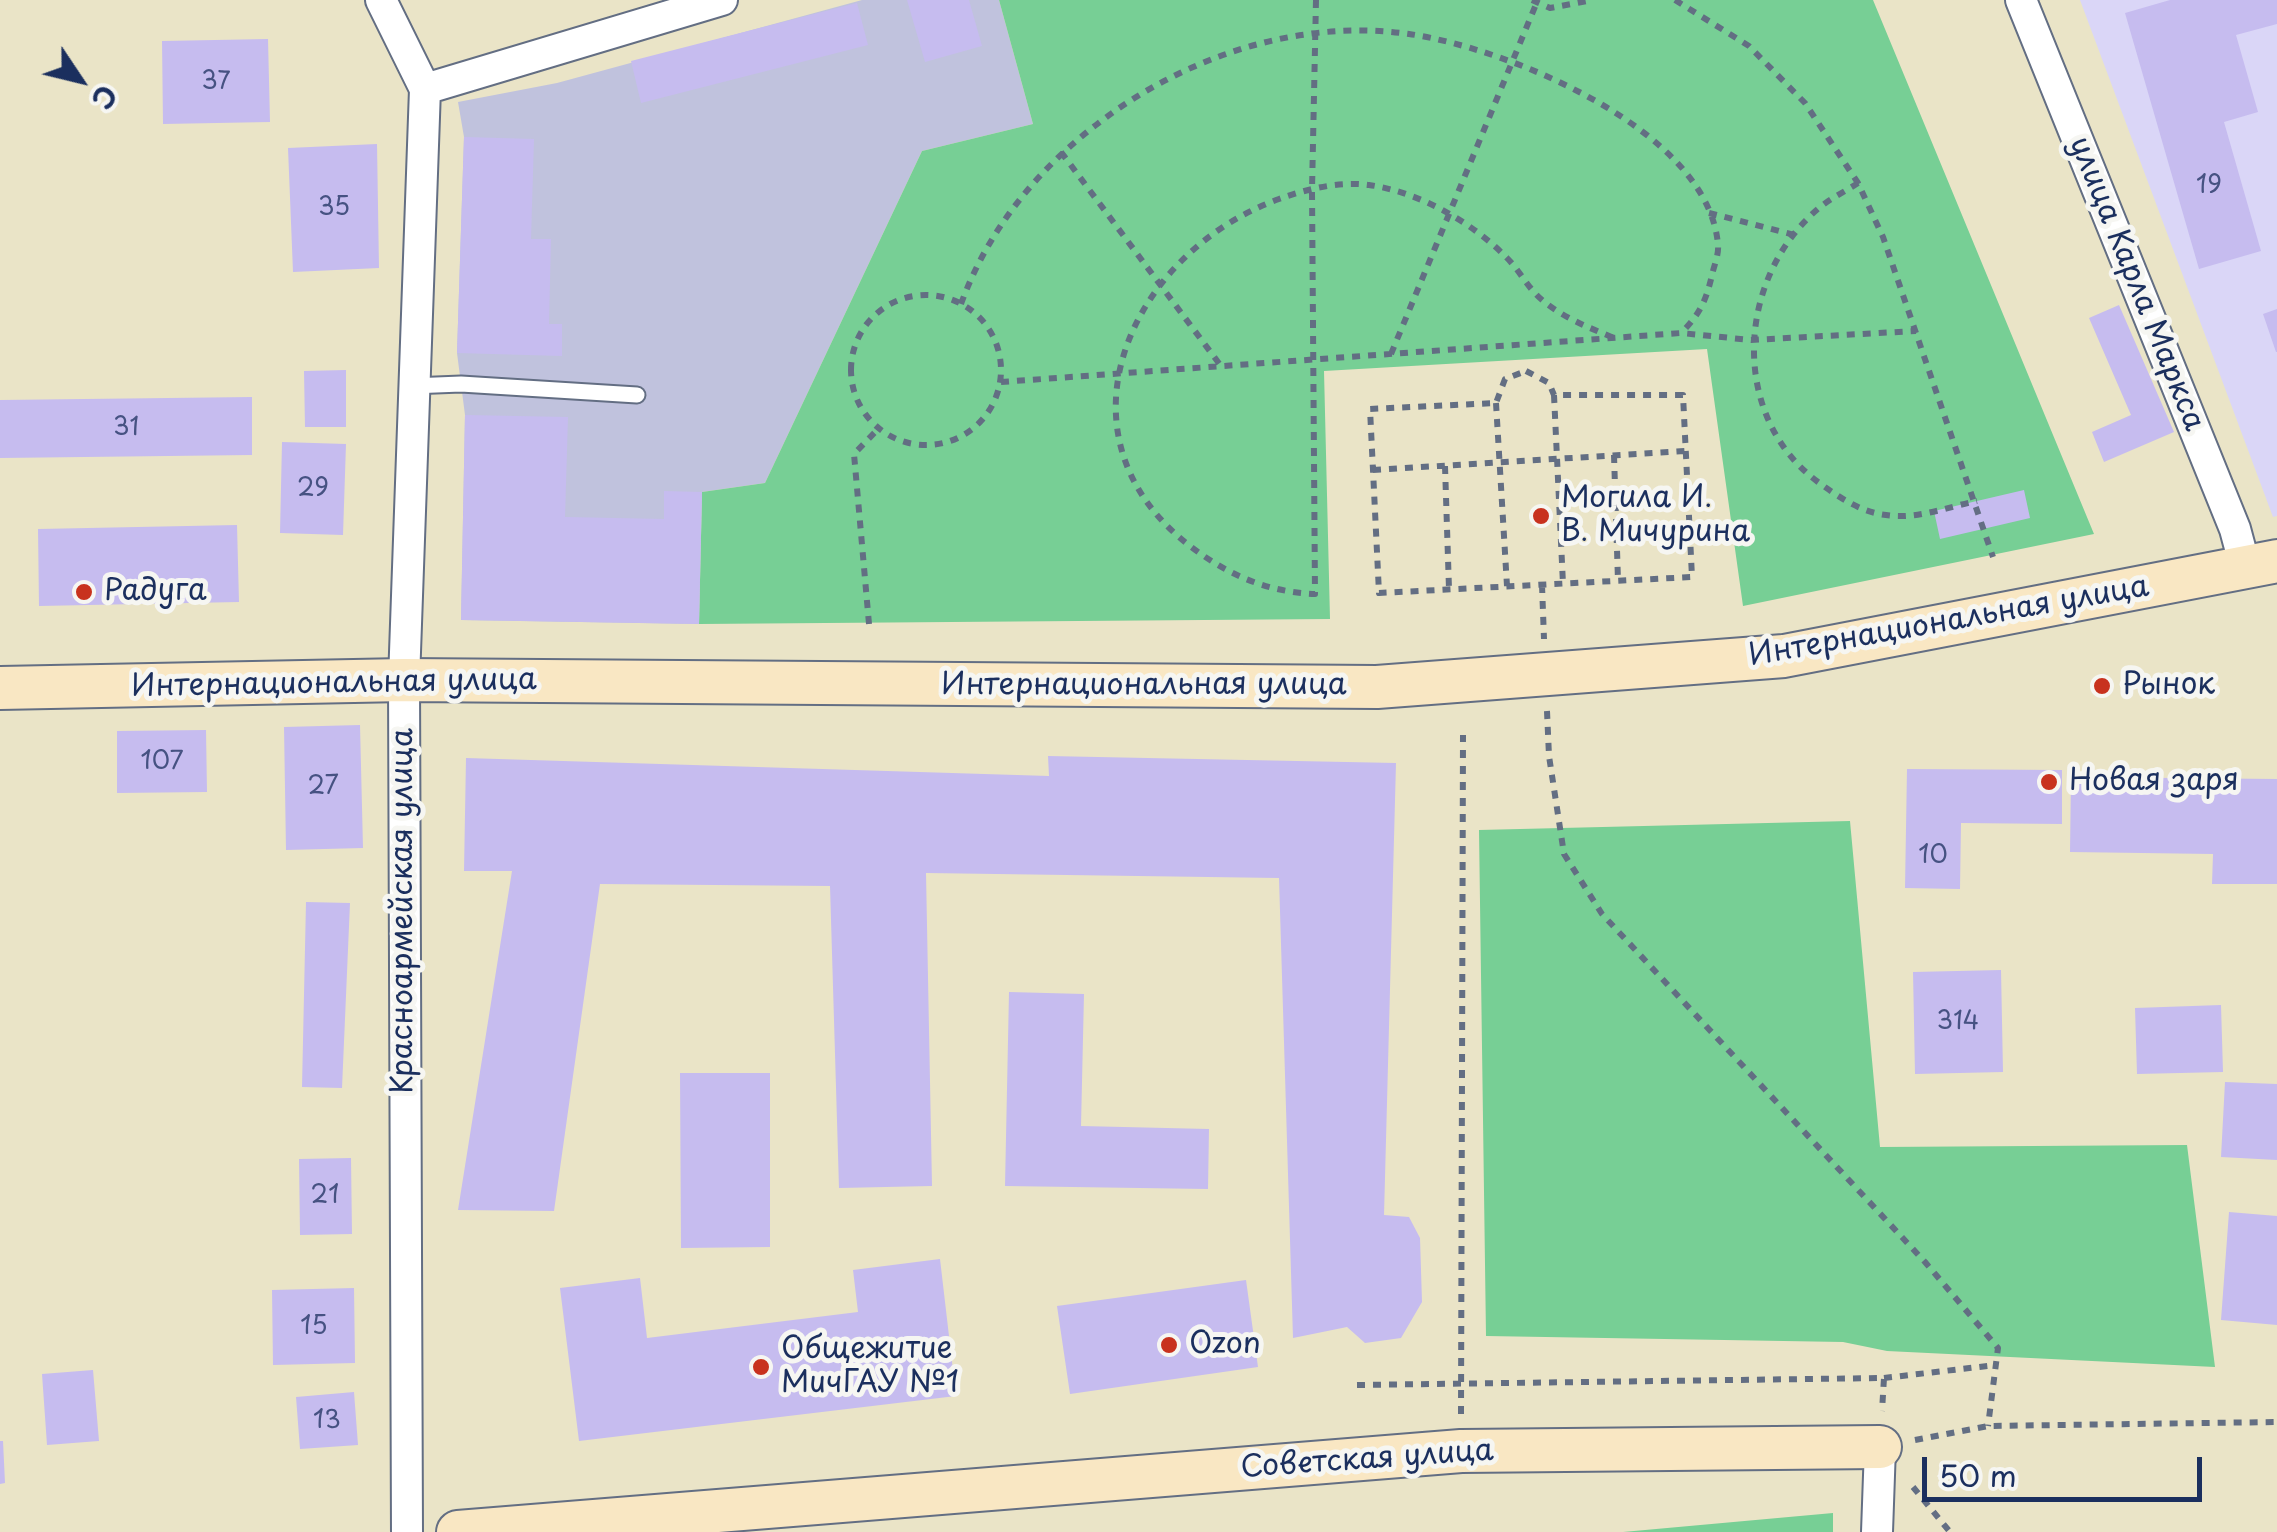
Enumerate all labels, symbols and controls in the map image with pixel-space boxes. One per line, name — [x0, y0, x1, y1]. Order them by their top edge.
north arrow — [30, 30, 130, 130]
house number: 37 — [201, 67, 231, 97]
text: С — [81, 77, 129, 118]
street label: улица Карла Маркса — [2061, 132, 2211, 436]
house number: 19 — [2196, 171, 2222, 201]
house number: 35 — [318, 193, 350, 223]
house number: 31 — [113, 413, 139, 443]
house number: 29 — [297, 474, 329, 504]
place label: Могила И. В. Мичурина — [1561, 481, 1750, 552]
marker: Могила И. В. Мичурина — [1530, 505, 1552, 527]
street label: Интернациональная улица — [1746, 569, 2152, 675]
place label: Радуга — [104, 574, 207, 610]
marker: Радуга — [73, 581, 95, 603]
street label: Интернациональная улица — [131, 662, 537, 706]
street label: Интернациональная улица — [941, 668, 1347, 704]
place label: Рынок — [2122, 668, 2215, 704]
marker: Рынок — [2091, 675, 2113, 697]
street label: Красноармейская улица — [386, 728, 422, 1094]
house number: 107 — [141, 747, 183, 777]
place label: Новая заря — [2069, 764, 2239, 800]
marker: Новая заря — [2038, 771, 2060, 793]
house number: 27 — [307, 772, 339, 802]
house number: 10 — [1918, 841, 1948, 871]
house number: 314 — [1937, 1007, 1979, 1037]
house number: 21 — [311, 1181, 339, 1211]
house number: 15 — [300, 1312, 328, 1342]
place label: Ozon — [1189, 1327, 1261, 1363]
place label: Общежитие МичГАУ №1 — [781, 1332, 959, 1402]
marker: Ozon — [1158, 1334, 1180, 1356]
marker: Общежитие МичГАУ №1 — [750, 1356, 772, 1378]
house number: 13 — [313, 1406, 341, 1436]
street label: Советская улица — [1239, 1433, 1495, 1487]
scale bar — [1927, 1437, 2207, 1499]
text: 50 m — [1939, 1452, 2017, 1497]

